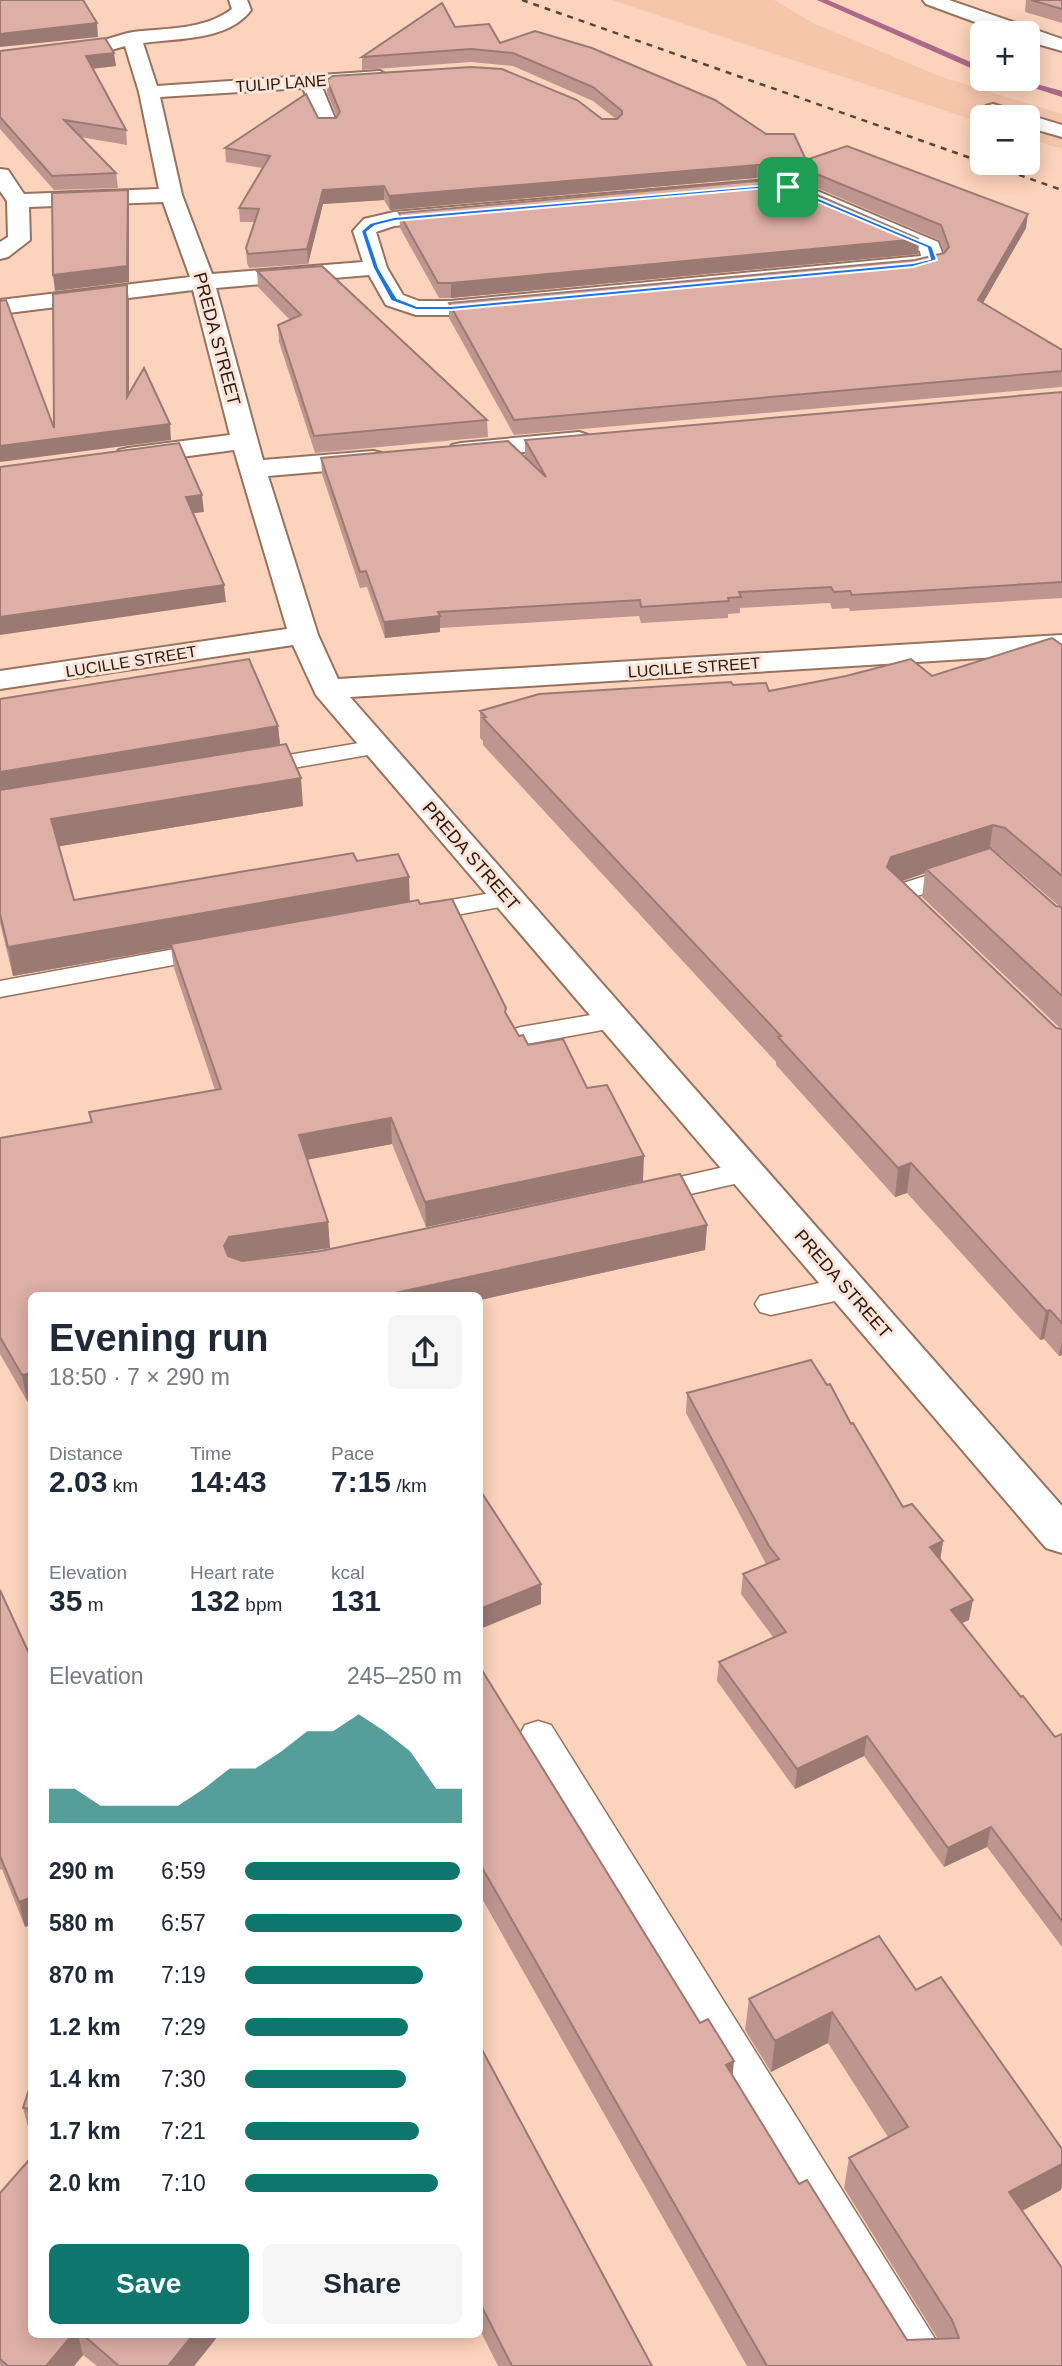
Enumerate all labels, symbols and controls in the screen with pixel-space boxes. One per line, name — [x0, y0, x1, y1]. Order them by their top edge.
map controls — [970, 21, 1040, 175]
button: + — [970, 21, 1040, 91]
street label: TULIP LANE — [235, 72, 327, 95]
button: − — [970, 105, 1040, 175]
pin — [758, 157, 818, 217]
icon: arrive — [769, 168, 807, 206]
street label: PREDA STREET — [190, 270, 244, 408]
street label: LUCILLE STREET — [64, 643, 198, 680]
street label: LUCILLE STREET — [627, 654, 761, 681]
street label: PREDA STREET — [419, 798, 523, 914]
street label: PREDA STREET — [791, 1226, 895, 1342]
button: share — [388, 1315, 462, 1389]
text: Evening run — [49, 1317, 269, 1359]
text: 18:50 · 7 × 290 m — [49, 1364, 230, 1390]
text: Distance — [49, 1443, 123, 1464]
text: Time — [190, 1443, 232, 1464]
text: Pace — [331, 1443, 374, 1464]
text: 2.03 — [49, 1465, 107, 1498]
text: 14:43 — [190, 1465, 267, 1498]
text: 7:15 — [331, 1465, 391, 1498]
text: km — [107, 1475, 138, 1496]
text: /km — [391, 1475, 427, 1496]
text: Elevation — [49, 1562, 127, 1583]
text: Heart rate — [190, 1562, 274, 1583]
text: kcal — [331, 1562, 365, 1583]
text: 35 — [49, 1584, 82, 1617]
text: 132 — [190, 1584, 240, 1617]
text: 131 — [331, 1584, 381, 1617]
text: m — [82, 1594, 103, 1615]
text: bpm — [240, 1594, 282, 1615]
text: Elevation — [49, 1663, 144, 1689]
text: 245–250 m — [347, 1663, 462, 1689]
text: 290 m — [49, 1858, 114, 1884]
text: 6:59 — [161, 1858, 206, 1884]
text: 580 m — [49, 1910, 114, 1936]
text: 6:57 — [161, 1910, 206, 1936]
text: 870 m — [49, 1962, 114, 1988]
text: 7:19 — [161, 1962, 206, 1988]
text: 1.2 km — [49, 2014, 121, 2040]
text: 7:29 — [161, 2014, 206, 2040]
text: 1.4 km — [49, 2066, 121, 2092]
text: 7:30 — [161, 2066, 206, 2092]
text: 1.7 km — [49, 2118, 121, 2144]
text: 7:21 — [161, 2118, 206, 2144]
text: 2.0 km — [49, 2170, 121, 2196]
text: 7:10 — [161, 2170, 206, 2196]
button: Save — [49, 2244, 249, 2324]
button: Share — [263, 2244, 462, 2324]

